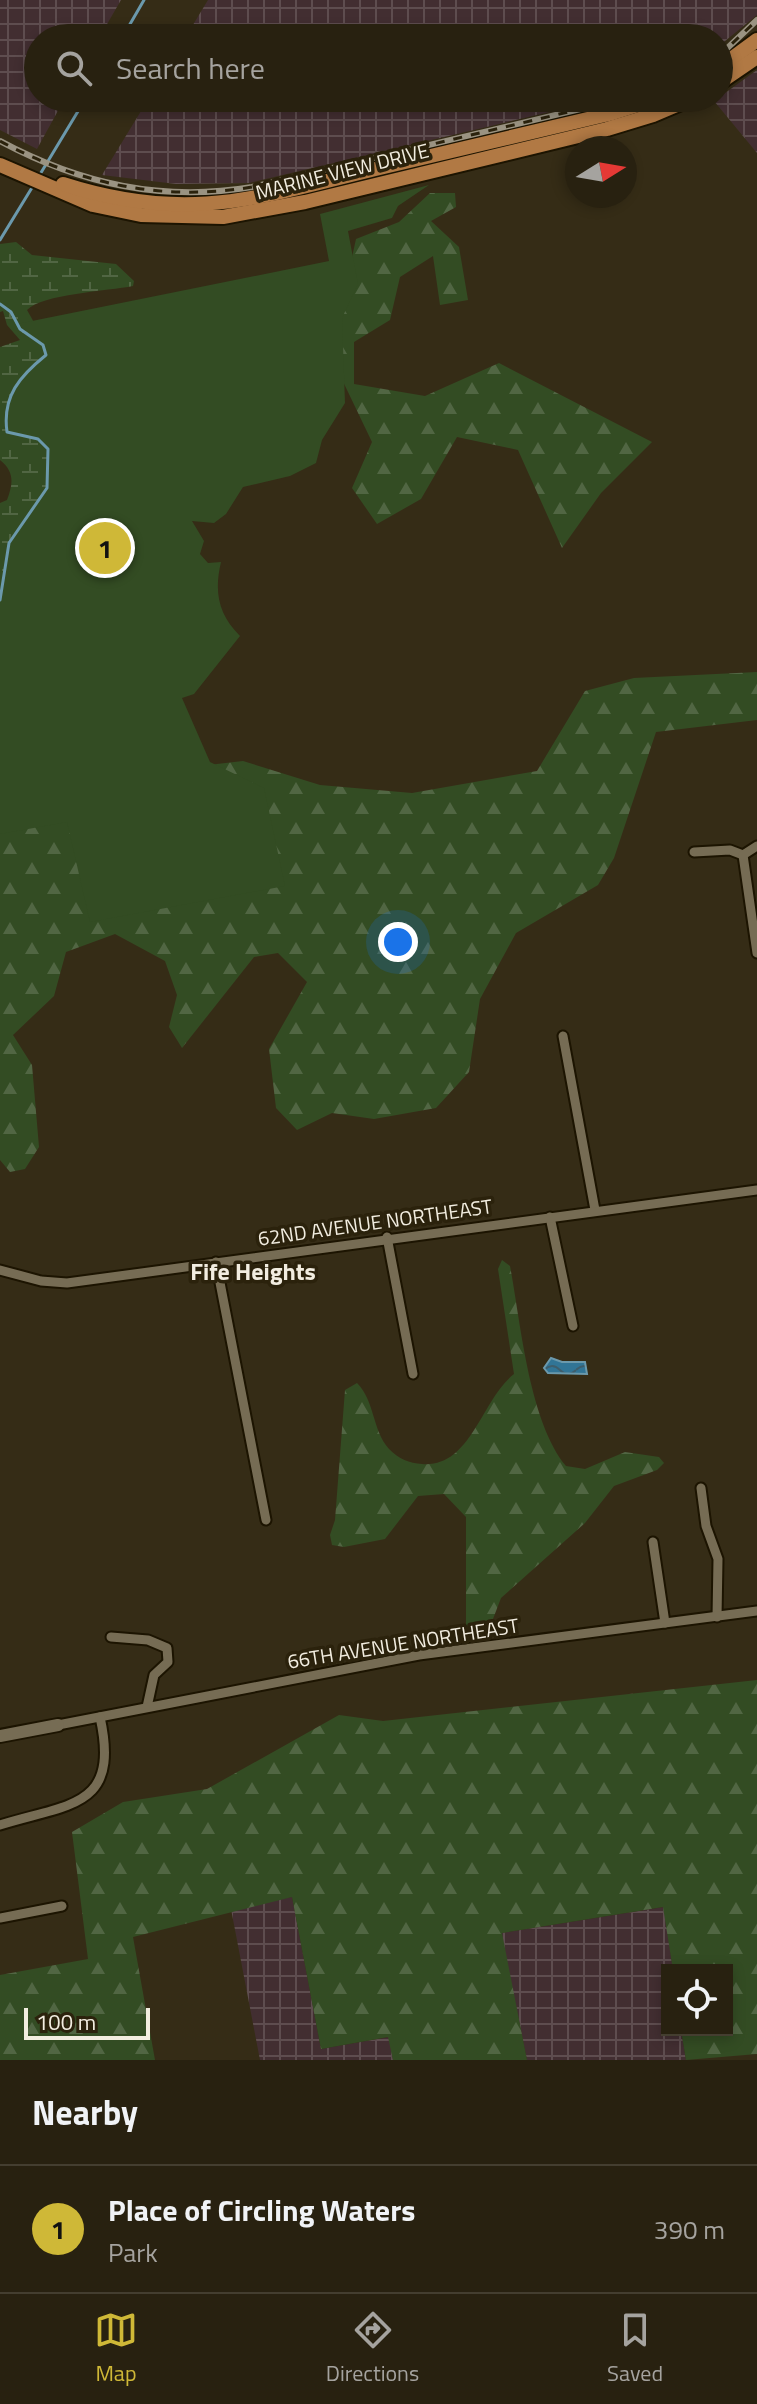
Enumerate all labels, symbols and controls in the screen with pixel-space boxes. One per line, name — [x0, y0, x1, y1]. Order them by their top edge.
search box — [24, 24, 733, 112]
text: Search here — [116, 45, 265, 91]
icon: search — [52, 46, 96, 90]
street label: MARINE VIEW DRIVE — [252, 134, 432, 208]
north arrow — [565, 136, 637, 208]
pin: 1 — [79, 518, 131, 578]
your location — [378, 922, 418, 962]
street label: 62ND AVENUE NORTHEAST — [256, 1190, 495, 1254]
district label: Fife Heights — [190, 1253, 316, 1289]
street label: 66TH AVENUE NORTHEAST — [285, 1609, 521, 1677]
map controls — [661, 1964, 733, 2036]
button: locate — [661, 1964, 733, 2036]
scale bar — [24, 2004, 150, 2040]
text: 100 m — [36, 2005, 96, 2039]
text: Nearby — [32, 2086, 138, 2138]
text: Place of Circling Waters — [108, 2187, 415, 2233]
text: 1 — [51, 2210, 65, 2249]
text: 390 m — [654, 2210, 725, 2249]
text: Park — [108, 2233, 158, 2272]
tab: Map — [94, 2308, 138, 2390]
tab: Directions — [326, 2308, 419, 2390]
tab: Saved — [607, 2308, 663, 2390]

